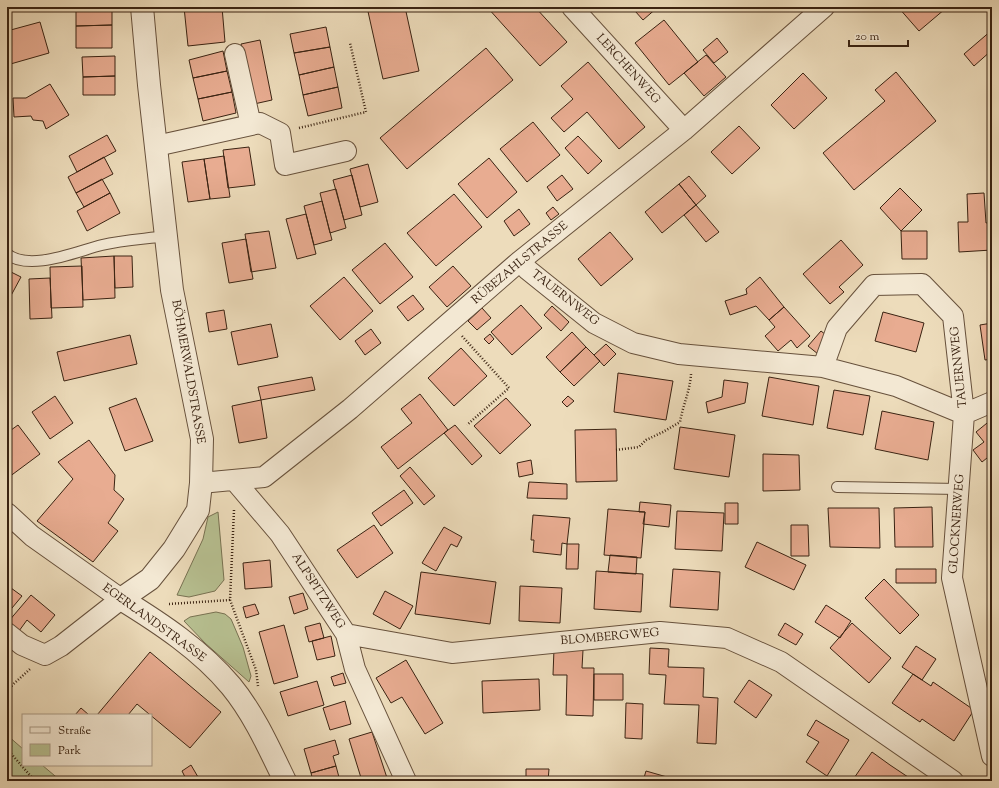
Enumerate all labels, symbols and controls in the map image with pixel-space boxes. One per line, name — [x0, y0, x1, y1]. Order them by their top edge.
scale bar — [849, 22, 908, 48]
text: 20 m — [855, 28, 880, 46]
street label: LERCHENWEG — [591, 30, 665, 108]
street label: RÜBEZAHLSTRASSE — [468, 217, 573, 309]
street label: TAUERNWEG — [527, 266, 603, 330]
street label: BÖHMERWALDSTRASSE — [166, 298, 210, 446]
street label: TAUERNWEG — [946, 325, 972, 409]
street label: GLOCKNERWEG — [945, 473, 969, 575]
street label: ALPSPITZWEG — [287, 550, 349, 633]
street label: EGERLANDSTRASSE — [98, 579, 210, 667]
street label: BLOMBERGWEG — [560, 624, 660, 650]
legend — [22, 714, 152, 766]
text: Straße — [58, 722, 92, 740]
text: Park — [58, 742, 81, 760]

